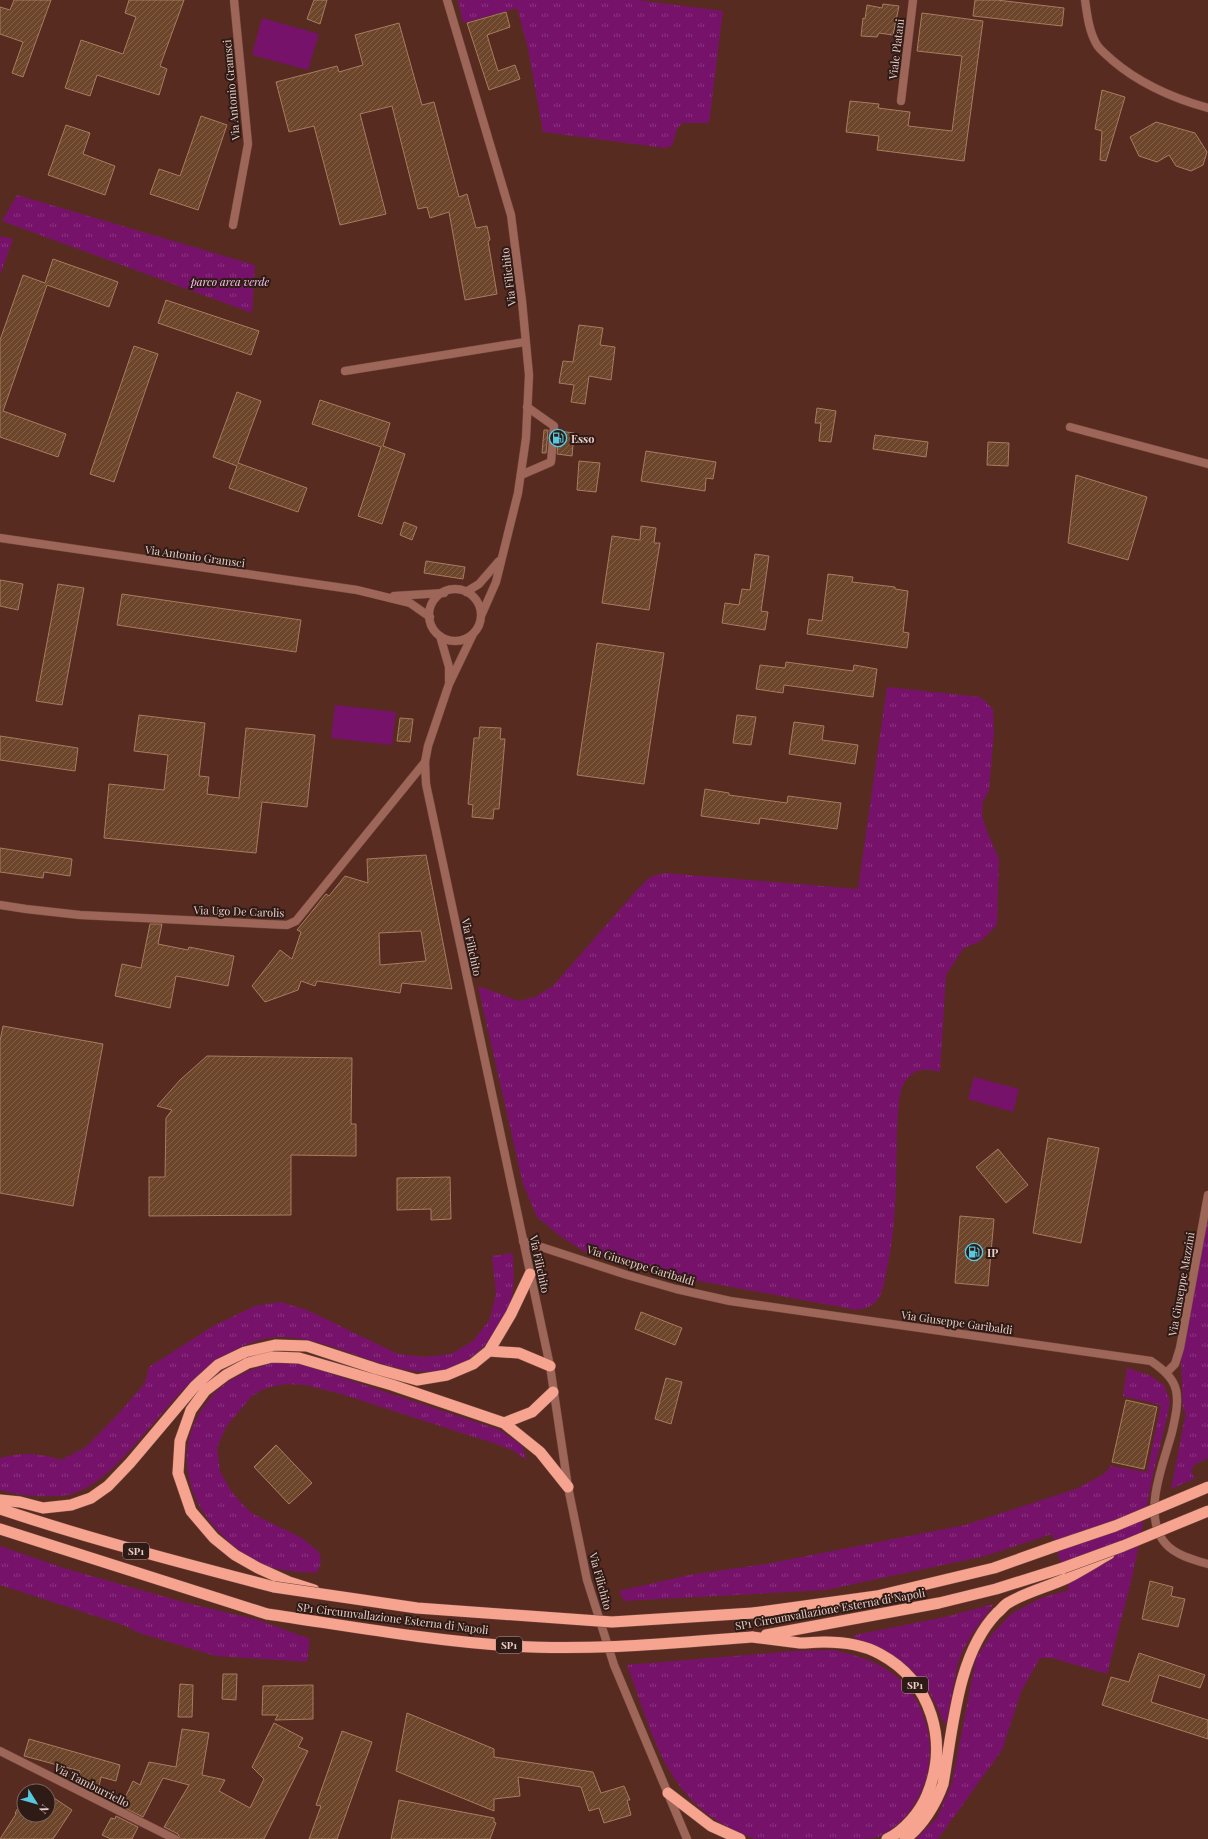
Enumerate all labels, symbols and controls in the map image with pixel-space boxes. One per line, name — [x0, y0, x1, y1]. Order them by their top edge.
street label: Viale Platani — [885, 18, 907, 81]
street label: Via Antonio Gramsci — [219, 39, 243, 142]
street label: Via Filichito — [497, 247, 519, 308]
park label: parco area verde — [190, 274, 269, 289]
fuel station icon: Esso — [548, 428, 568, 448]
place label: Esso — [571, 431, 594, 446]
street label: Via Antonio Gramsci — [143, 541, 246, 570]
street label: Via Ugo De Carolis — [192, 902, 285, 920]
street label: Via Filichito — [458, 916, 485, 977]
street label: Via Giuseppe Mazzini — [1164, 1231, 1198, 1338]
street label: Via Filichito — [526, 1233, 553, 1294]
street label: Via Giuseppe Garibaldi — [584, 1241, 697, 1289]
fuel station icon: IP — [964, 1242, 984, 1262]
place label: IP — [987, 1245, 998, 1260]
street label: Via Giuseppe Garibaldi — [899, 1307, 1014, 1337]
road number: SP1 — [123, 1543, 149, 1559]
street label: Via Filichito — [586, 1550, 616, 1611]
street label: SP1 Circumvallazione Esterna di Napoli — [734, 1585, 926, 1633]
street label: SP1 Circumvallazione Esterna di Napoli — [296, 1599, 490, 1637]
road number: SP1 — [496, 1637, 522, 1653]
road number: SP1 — [902, 1677, 928, 1693]
street label: Via Tamburriello — [51, 1759, 132, 1811]
north arrow — [16, 1783, 56, 1823]
text: N — [36, 1802, 53, 1817]

